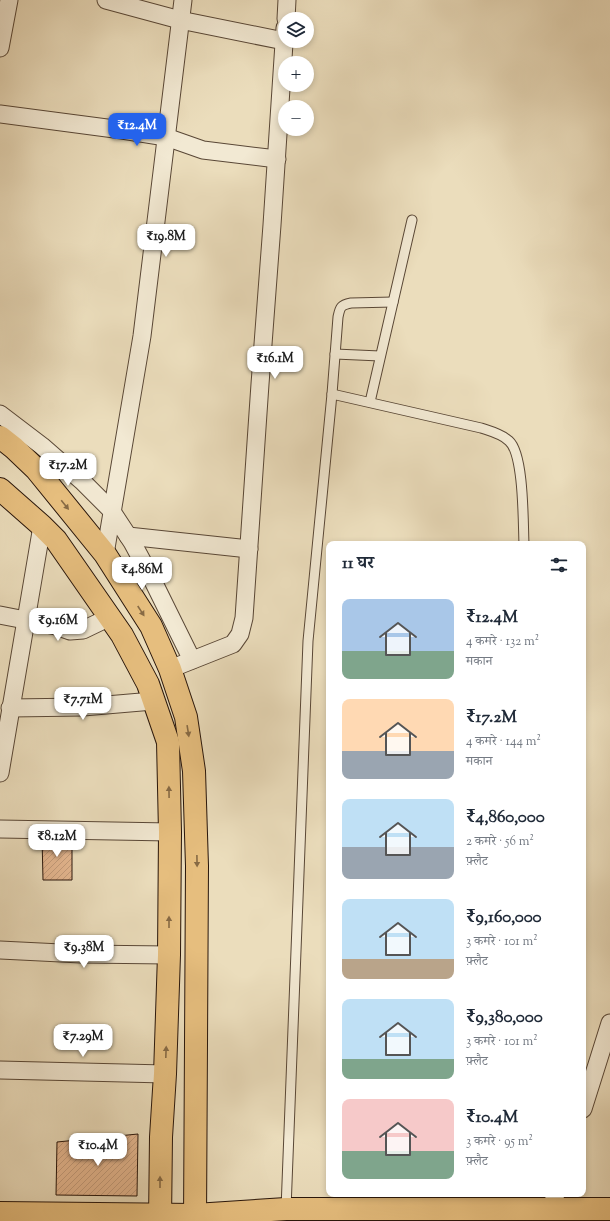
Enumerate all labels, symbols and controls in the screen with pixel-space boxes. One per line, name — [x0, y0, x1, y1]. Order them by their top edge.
map controls — [278, 12, 314, 136]
button: layers — [278, 12, 314, 48]
button: + — [278, 56, 314, 92]
button: − — [278, 100, 314, 136]
pin: ₹12.4M — [104, 113, 170, 147]
text: ₹12.4M — [117, 117, 157, 135]
pin: ₹19.8M — [133, 224, 199, 258]
text: ₹19.8M — [146, 228, 186, 246]
pin: ₹16.1M — [242, 346, 308, 380]
text: ₹16.1M — [256, 350, 294, 368]
pin: ₹17.2M — [35, 453, 101, 487]
text: ₹17.2M — [49, 457, 88, 475]
one-way arrow — [61, 500, 70, 511]
text: 11 घर — [342, 552, 374, 576]
icon: filters — [548, 554, 570, 576]
pin: ₹4.86M — [109, 557, 175, 591]
text: ₹4.86M — [121, 561, 163, 579]
one-way arrow — [137, 606, 145, 616]
text: ₹12.4M — [466, 606, 518, 630]
pin: ₹9.16M — [25, 608, 91, 642]
text: ₹9.16M — [38, 612, 78, 630]
icon: home — [374, 615, 422, 663]
text: 4 कमरे · 132 m² — [466, 633, 539, 651]
text: मकान — [466, 653, 492, 671]
pin: ₹7.71M — [50, 687, 116, 721]
text: ₹7.71M — [63, 691, 103, 709]
text: ₹17.2M — [466, 706, 517, 730]
icon: home — [374, 715, 422, 763]
one-way arrow — [185, 725, 191, 737]
text: 4 कमरे · 144 m² — [466, 733, 541, 751]
text: मकान — [466, 753, 492, 771]
one-way arrow — [166, 785, 172, 798]
text: ₹4,860,000 — [466, 806, 545, 830]
icon: home — [374, 815, 422, 863]
pin: ₹8.12M — [24, 824, 90, 858]
text: ₹8.12M — [37, 828, 77, 846]
text: 2 कमरे · 56 m² — [466, 833, 534, 851]
text: फ़्लैट — [466, 853, 488, 871]
one-way arrow — [194, 855, 200, 868]
text: ₹9,160,000 — [466, 906, 542, 930]
one-way arrow — [166, 915, 172, 928]
icon: home — [374, 915, 422, 963]
text: 3 कमरे · 101 m² — [466, 933, 538, 951]
pin: ₹9.38M — [51, 935, 117, 969]
text: ₹9.38M — [64, 939, 104, 957]
text: फ़्लैट — [466, 953, 488, 971]
text: ₹9,380,000 — [466, 1006, 543, 1030]
icon: home — [374, 1015, 422, 1063]
pin: ₹7.29M — [50, 1024, 116, 1058]
text: ₹7.29M — [63, 1028, 103, 1046]
text: 3 कमरे · 101 m² — [466, 1033, 538, 1051]
one-way arrow — [163, 1045, 169, 1058]
text: फ़्लैट — [466, 1053, 488, 1071]
text: ₹10.4M — [466, 1106, 518, 1130]
icon: home — [374, 1115, 422, 1163]
pin: ₹10.4M — [65, 1133, 131, 1167]
text: 3 कमरे · 95 m² — [466, 1133, 533, 1151]
text: ₹10.4M — [78, 1137, 118, 1155]
text: फ़्लैट — [466, 1153, 488, 1171]
one-way arrow — [157, 1175, 163, 1188]

